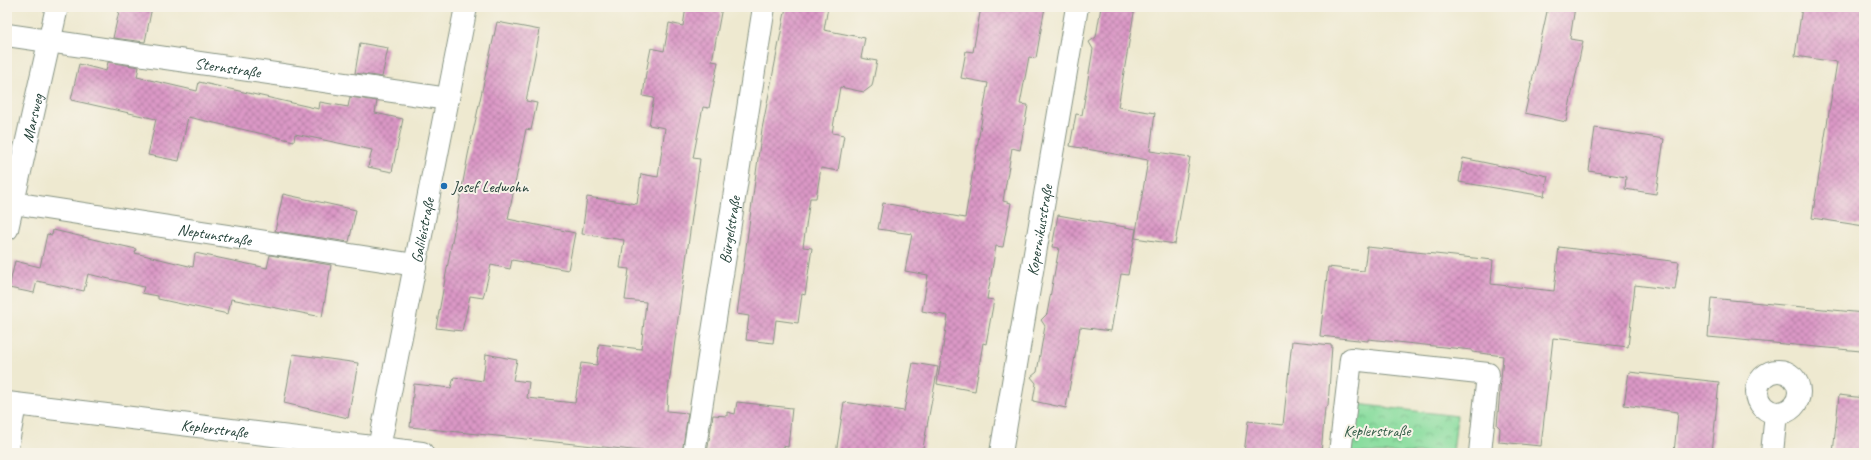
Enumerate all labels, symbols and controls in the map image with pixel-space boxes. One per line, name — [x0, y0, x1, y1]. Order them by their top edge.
street label: Sternstraße — [193, 53, 263, 83]
street label: Marsweg — [18, 91, 48, 144]
place label: Josef Ledwohn — [451, 177, 529, 197]
marker: Josef Ledwohn — [439, 181, 449, 191]
street label: Kopernikusstraße — [1022, 182, 1058, 277]
street label: Bürgelstraße — [715, 193, 745, 265]
street label: Galileistraße — [407, 194, 439, 265]
street label: Neptunstraße — [176, 220, 254, 251]
street label: Keplerstraße — [180, 415, 251, 443]
park label: Keplerstraße — [1344, 421, 1412, 441]

